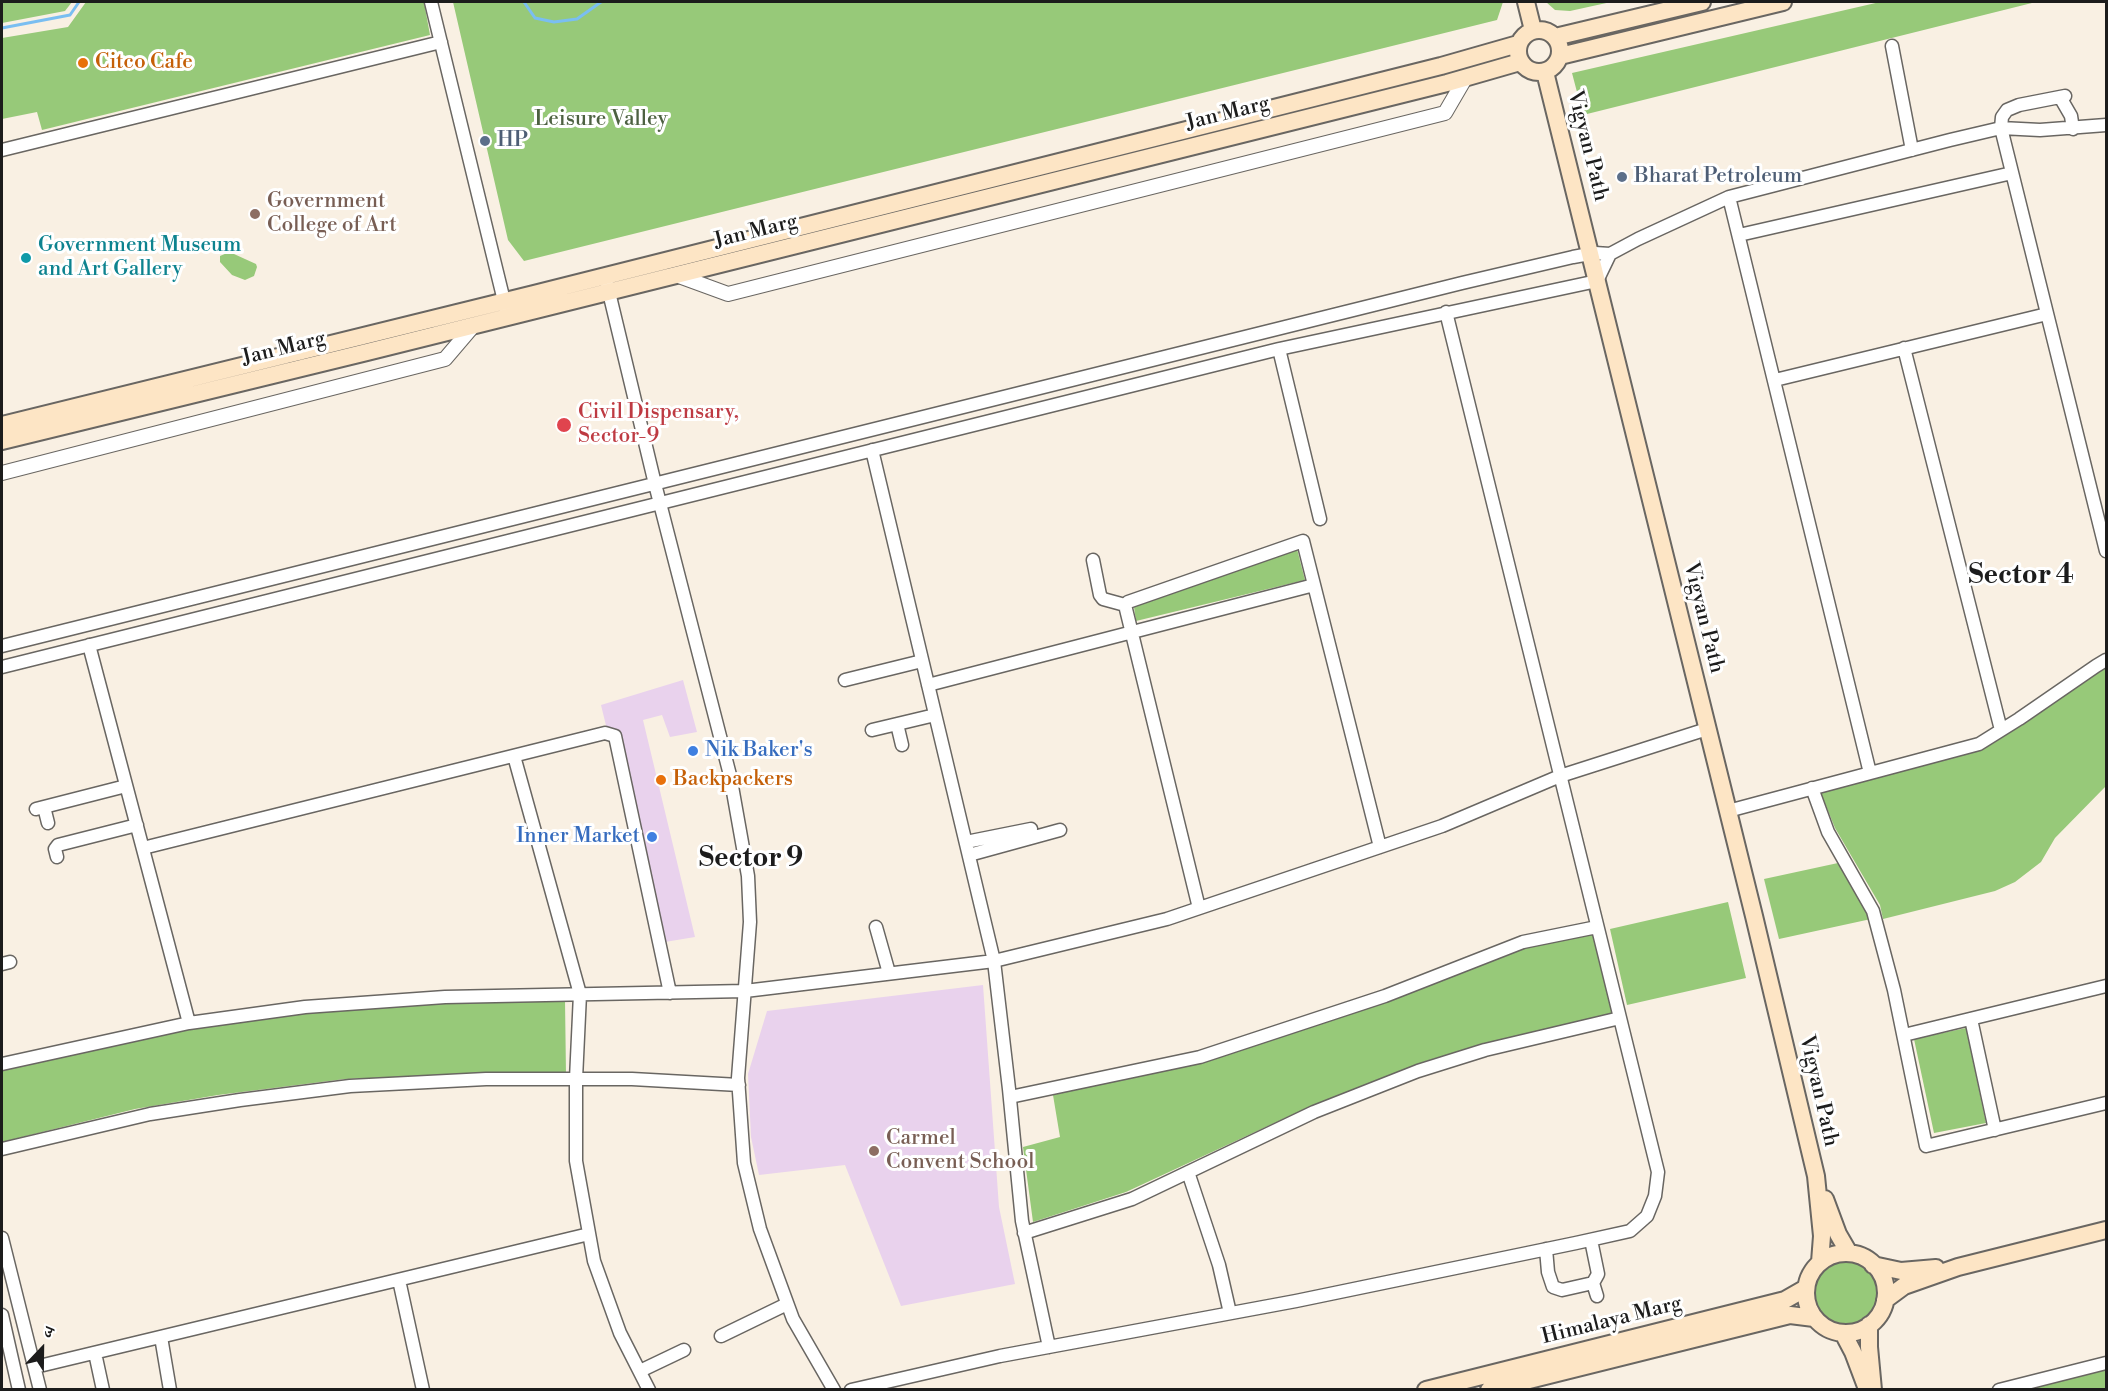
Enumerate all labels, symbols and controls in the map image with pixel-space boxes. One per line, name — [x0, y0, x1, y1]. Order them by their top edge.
place label: Citco Cafe — [95, 50, 193, 76]
marker: Citco Cafe — [76, 56, 90, 70]
street label: Vigyan Path — [1561, 88, 1613, 204]
street label: Jan Marg — [1184, 91, 1272, 137]
park label: Leisure Valley — [534, 107, 668, 133]
place label: HP — [497, 128, 528, 154]
marker: HP — [478, 134, 492, 148]
place label: Bharat Petroleum — [1634, 164, 1802, 190]
marker: Bharat Petroleum — [1615, 170, 1629, 184]
place label: Government College of Art — [267, 189, 397, 239]
marker: Government College of Art — [248, 207, 262, 221]
street label: Jan Marg — [712, 209, 800, 255]
place label: Government Museum and Art Gallery — [38, 233, 241, 283]
marker: Government Museum and Art Gallery — [19, 251, 33, 265]
street label: Jan Marg — [240, 326, 328, 372]
place label: Civil Dispensary, Sector-9 — [578, 400, 739, 450]
marker: Civil Dispensary, Sector-9 — [555, 416, 573, 434]
street label: Vigyan Path — [1677, 560, 1729, 676]
district label: Sector 4 — [1968, 561, 2074, 593]
place label: Nik Baker's — [705, 738, 813, 764]
marker: Nik Baker's — [686, 744, 700, 758]
place label: Backpackers — [673, 767, 793, 793]
marker: Backpackers — [654, 773, 668, 787]
place label: Inner Market — [516, 824, 640, 850]
marker: Inner Market — [645, 830, 659, 844]
district label: Sector 9 — [699, 844, 803, 876]
street label: Vigyan Path — [1793, 1033, 1843, 1149]
place label: Carmel Convent School — [886, 1126, 1034, 1176]
marker: Carmel Convent School — [867, 1144, 881, 1158]
street label: Himalaya Marg — [1539, 1291, 1685, 1351]
north arrow — [12, 1319, 72, 1379]
text: उ — [41, 1322, 56, 1343]

